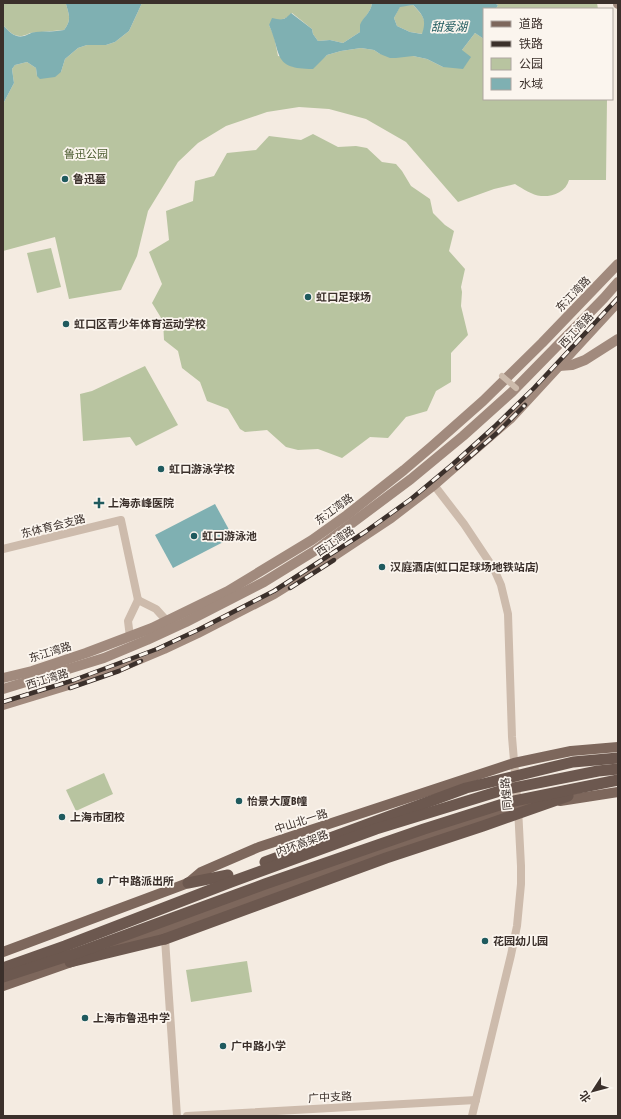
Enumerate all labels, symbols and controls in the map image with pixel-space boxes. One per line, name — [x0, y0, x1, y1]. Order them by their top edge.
legend — [483, 8, 613, 100]
text: 道路 — [519, 17, 543, 31]
water label: 甜爱湖 — [431, 20, 469, 34]
text: 铁路 — [519, 37, 543, 51]
text: 公园 — [519, 57, 543, 71]
text: 水域 — [519, 77, 543, 91]
park label: 鲁迅公园 — [64, 148, 108, 160]
place label: 鲁迅墓 — [73, 173, 106, 185]
marker: 鲁迅墓 — [60, 174, 70, 184]
street label: 东江湾路 — [553, 274, 593, 314]
place label: 虹口足球场 — [316, 291, 371, 303]
marker: 虹口足球场 — [303, 292, 313, 302]
street label: 西江湾路 — [557, 310, 595, 350]
place label: 虹口区青少年体育运动学校 — [74, 318, 206, 330]
marker: 虹口区青少年体育运动学校 — [61, 319, 71, 329]
place label: 虹口游泳学校 — [169, 463, 235, 475]
marker: 虹口游泳学校 — [156, 464, 166, 474]
street label: 东江湾路 — [313, 491, 355, 527]
marker: 上海赤峰医院 — [93, 497, 105, 509]
place label: 上海赤峰医院 — [108, 497, 174, 509]
street label: 东体育会支路 — [20, 512, 86, 540]
street label: 西江湾路 — [313, 524, 357, 558]
place label: 虹口游泳池 — [202, 530, 257, 542]
marker: 虹口游泳池 — [189, 531, 199, 541]
place label: 汉庭酒店(虹口足球场地铁站店) — [390, 561, 539, 573]
marker: 汉庭酒店(虹口足球场地铁站店) — [377, 562, 387, 572]
street label: 东江湾路 — [27, 640, 73, 664]
street label: 西江湾路 — [24, 667, 70, 691]
street label: 同煌路 — [499, 777, 513, 811]
place label: 怡景大厦B幢 — [247, 795, 307, 807]
marker: 怡景大厦B幢 — [234, 796, 244, 806]
street label: 中山北一路 — [273, 807, 329, 835]
place label: 上海市团校 — [70, 811, 125, 823]
marker: 上海市团校 — [57, 812, 67, 822]
street label: 内环高架路 — [274, 828, 330, 858]
place label: 广中路派出所 — [108, 875, 174, 887]
marker: 广中路派出所 — [95, 876, 105, 886]
place label: 花园幼儿园 — [493, 935, 548, 947]
marker: 花园幼儿园 — [480, 936, 490, 946]
place label: 上海市鲁迅中学 — [93, 1012, 170, 1024]
marker: 上海市鲁迅中学 — [80, 1013, 90, 1023]
place label: 广中路小学 — [231, 1040, 286, 1052]
marker: 广中路小学 — [218, 1041, 228, 1051]
north arrow — [573, 1071, 613, 1111]
text: 北 — [577, 1089, 593, 1105]
street label: 广中支路 — [308, 1090, 352, 1104]

